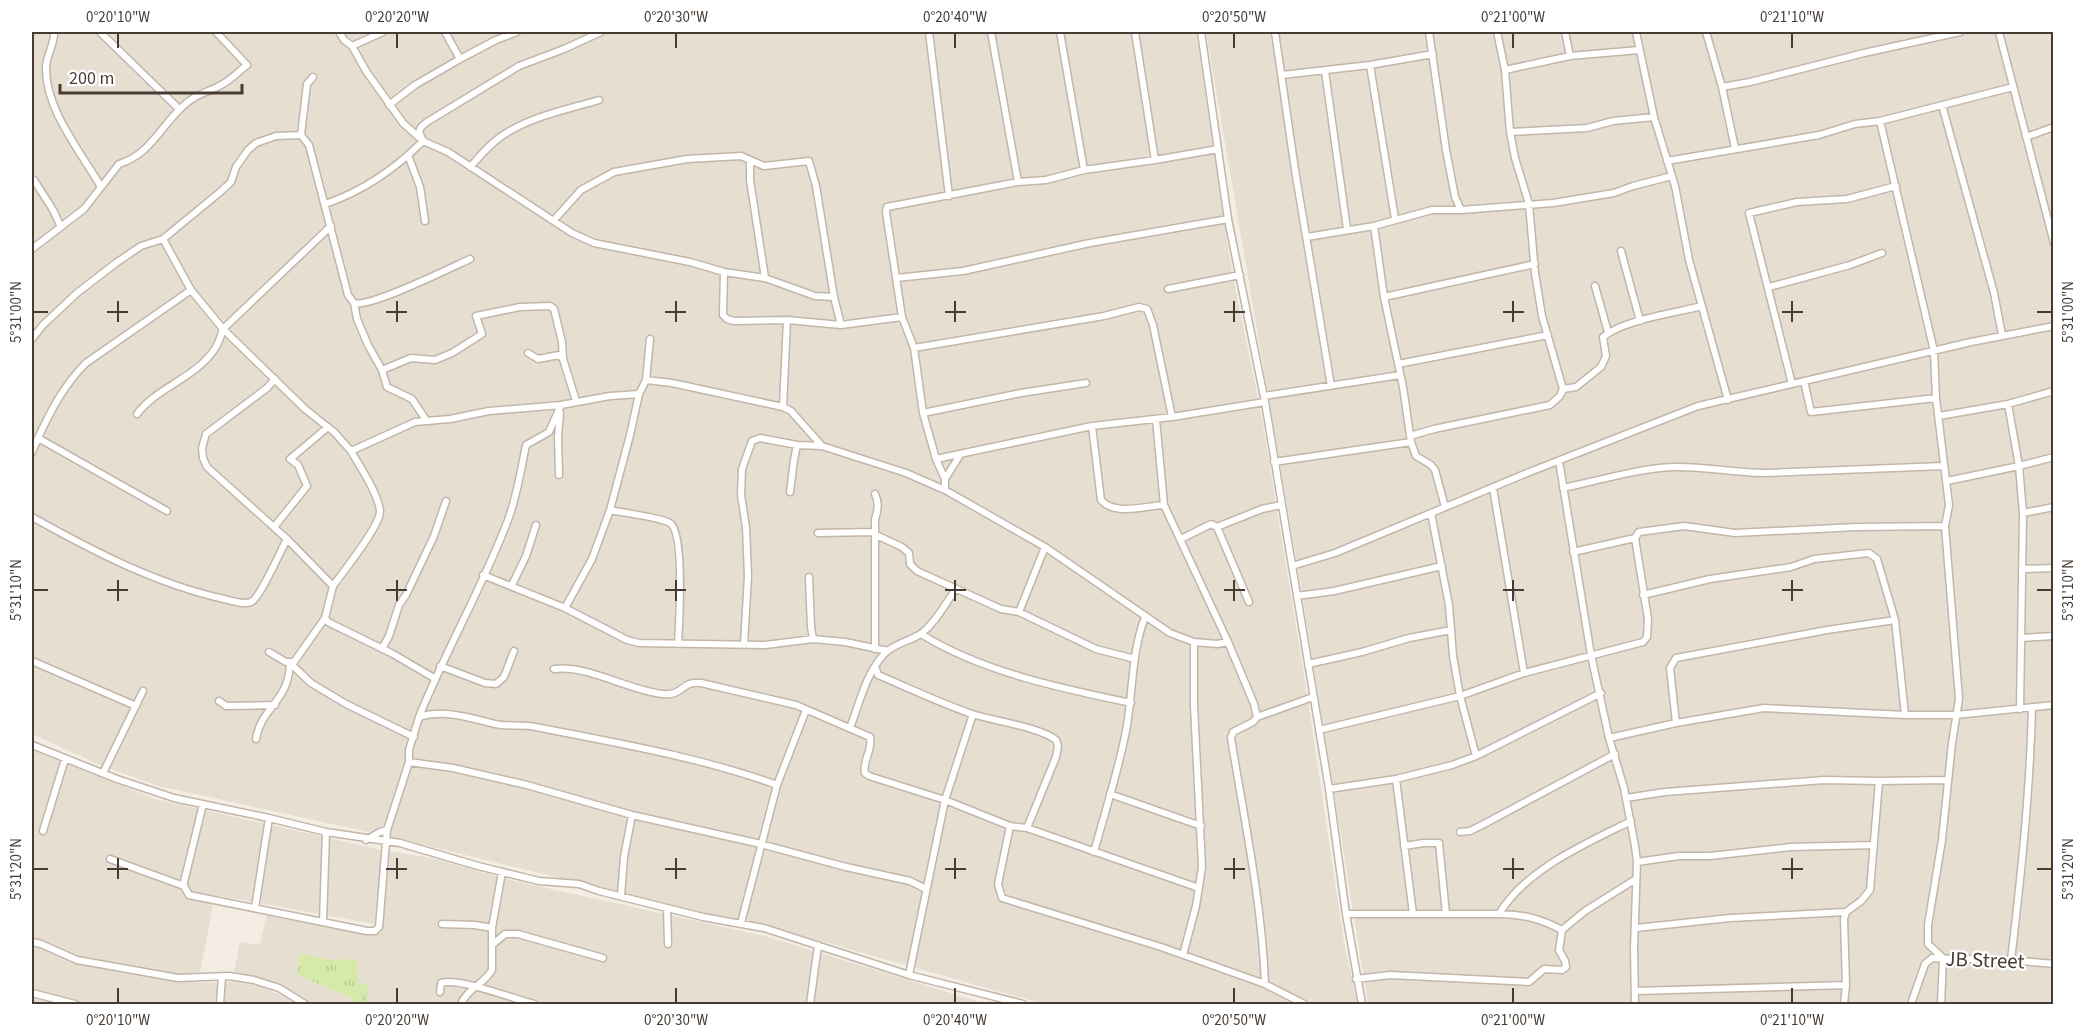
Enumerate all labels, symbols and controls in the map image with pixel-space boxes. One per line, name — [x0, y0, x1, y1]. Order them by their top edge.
text: 0°20'10"W — [86, 7, 150, 28]
text: 0°20'20"W — [365, 7, 429, 28]
text: 0°20'30"W — [644, 7, 708, 28]
text: 0°20'40"W — [923, 7, 987, 28]
text: 0°20'50"W — [1202, 7, 1266, 28]
text: 0°21'00"W — [1481, 7, 1545, 28]
text: 0°21'10"W — [1760, 7, 1824, 28]
scale bar — [60, 57, 242, 95]
text: 200 m — [69, 66, 114, 91]
text: 5°31'00"N — [6, 281, 27, 343]
text: 5°31'00"N — [2058, 281, 2079, 343]
text: 5°31'10"N — [6, 559, 27, 621]
text: 5°31'10"N — [2058, 559, 2079, 621]
text: 5°31'20"N — [6, 838, 27, 900]
text: 5°31'20"N — [2058, 838, 2079, 900]
street label: JB Street — [1945, 944, 2025, 976]
text: 0°20'10"W — [86, 1010, 150, 1031]
text: 0°20'20"W — [365, 1010, 429, 1031]
text: 0°20'30"W — [644, 1010, 708, 1031]
text: 0°20'40"W — [923, 1010, 987, 1031]
text: 0°20'50"W — [1202, 1010, 1266, 1031]
text: 0°21'00"W — [1481, 1010, 1545, 1031]
text: 0°21'10"W — [1760, 1010, 1824, 1031]

